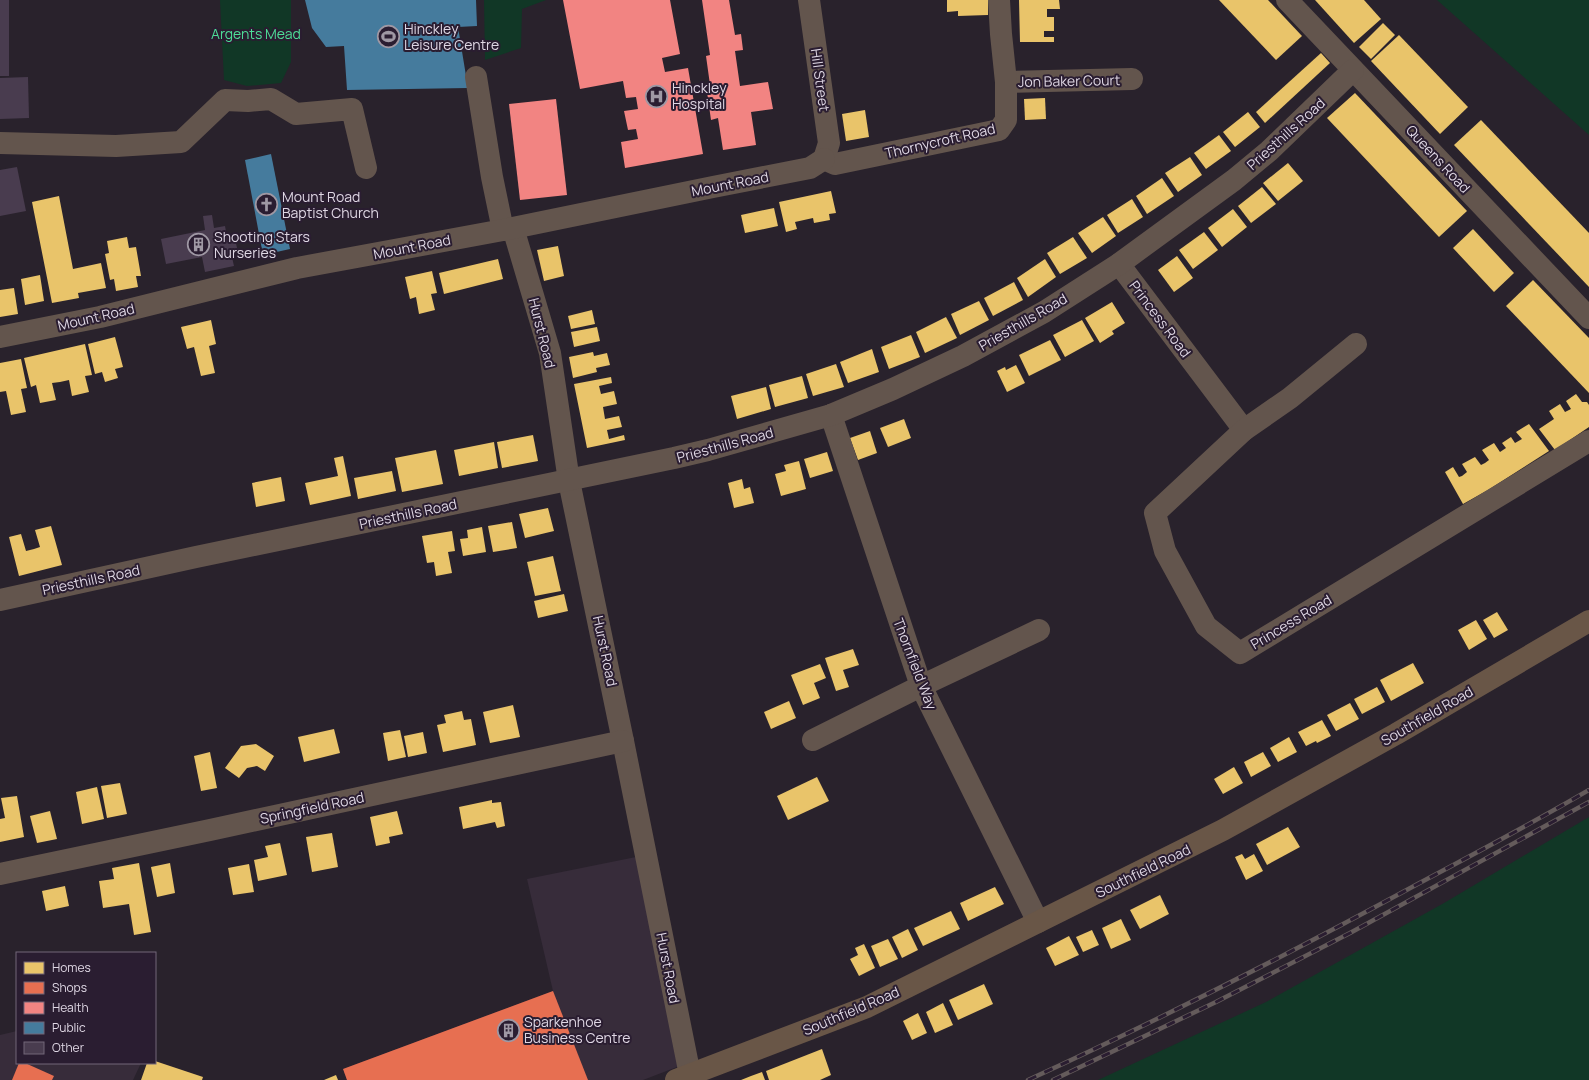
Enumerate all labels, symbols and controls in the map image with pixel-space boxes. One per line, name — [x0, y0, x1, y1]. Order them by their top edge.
place label: Hinckley Leisure Centre — [404, 19, 499, 54]
park label: Argents Mead — [211, 24, 301, 43]
sports icon: Hinckley Leisure Centre — [376, 24, 402, 50]
street label: Hill Street — [807, 47, 834, 113]
street label: Jon Baker Court — [1018, 70, 1121, 91]
place label: Hinckley Hospital — [672, 78, 727, 113]
hospital icon: Hinckley Hospital — [643, 83, 669, 109]
street label: Priesthills Road — [1242, 93, 1329, 174]
street label: Thornycroft Road — [883, 119, 997, 162]
street label: Queens Road — [1402, 121, 1475, 197]
street label: Mount Road — [690, 167, 770, 200]
place label: Mount Road Baptist Church — [282, 187, 379, 222]
church icon: Mount Road Baptist Church — [254, 192, 280, 218]
place label: Shooting Stars Nurseries — [214, 227, 310, 262]
street label: Mount Road — [372, 230, 452, 263]
building icon: Shooting Stars Nurseries — [186, 232, 212, 258]
street label: Princess Road — [1125, 276, 1196, 361]
street label: Priesthills Road — [975, 288, 1071, 355]
street label: Hurst Road — [525, 296, 560, 370]
street label: Mount Road — [56, 298, 136, 335]
street label: Priesthills Road — [674, 422, 775, 467]
street label: Priesthills Road — [357, 494, 458, 533]
street label: Priesthills Road — [40, 560, 141, 599]
street label: Princess Road — [1247, 590, 1335, 653]
street label: Hurst Road — [589, 614, 622, 688]
street label: Thornfield Way — [889, 615, 942, 713]
street label: Southfield Road — [1377, 682, 1476, 750]
street label: Springfield Road — [258, 787, 366, 828]
street label: Southfield Road — [1092, 839, 1193, 902]
street label: Hurst Road — [652, 931, 685, 1005]
legend — [16, 952, 156, 1064]
text: Homes — [52, 959, 91, 976]
text: Shops — [52, 979, 87, 996]
street label: Southfield Road — [800, 982, 902, 1039]
text: Health — [52, 999, 89, 1016]
place label: Sparkenhoe Business Centre — [524, 1012, 630, 1047]
building icon: Sparkenhoe Business Centre — [495, 1017, 521, 1043]
text: Public — [52, 1019, 86, 1036]
text: Other — [52, 1039, 85, 1056]

